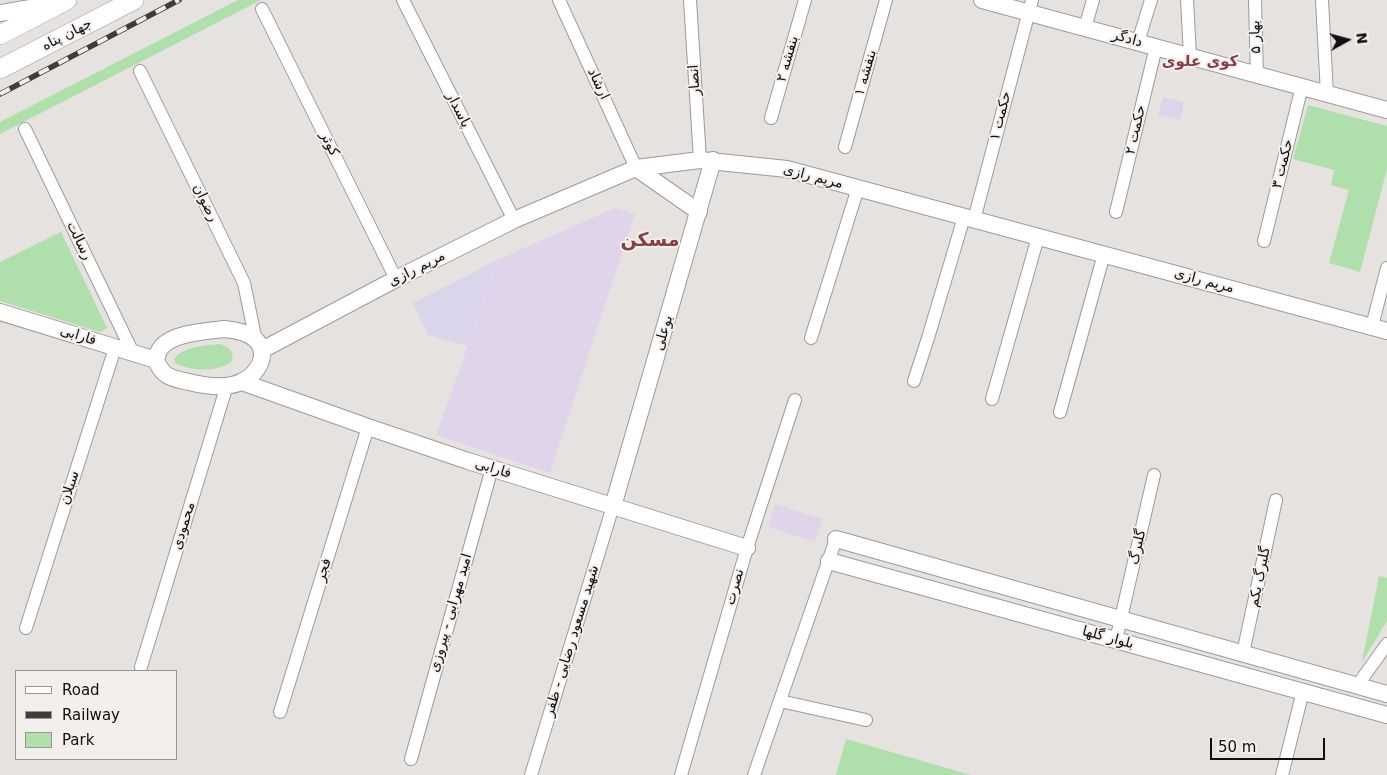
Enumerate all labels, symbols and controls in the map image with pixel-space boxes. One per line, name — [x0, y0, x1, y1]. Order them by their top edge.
street label: جهان پناه — [39, 15, 95, 55]
north arrow — [1322, 15, 1372, 65]
street label: بهار ۵ — [1247, 20, 1265, 54]
street label: دادگر — [1110, 27, 1144, 51]
text: N — [1353, 31, 1371, 45]
street label: بنفشه ۲ — [773, 34, 803, 84]
street label: بنفشه ۱ — [851, 48, 881, 98]
district label: کوی علوی — [1162, 53, 1238, 71]
street label: انصار — [686, 64, 704, 96]
street label: ارشاد — [583, 66, 613, 102]
street label: پاسدار — [442, 89, 474, 131]
street label: حکمت ۱ — [987, 90, 1015, 142]
street label: حکمت ۲ — [1122, 104, 1150, 156]
street label: کوثر — [316, 129, 342, 159]
street label: حکمت ۳ — [1269, 138, 1297, 190]
street label: مریم رازی — [781, 161, 845, 193]
street label: رضوان — [189, 181, 221, 225]
street label: رسالت — [63, 219, 95, 263]
district label: مسکن — [620, 230, 680, 252]
street label: مریم رازی — [386, 248, 448, 290]
street label: مریم رازی — [1172, 265, 1236, 297]
street label: بوعلی — [651, 313, 677, 353]
street label: فارابی — [58, 323, 98, 349]
street label: فارابی — [473, 456, 513, 482]
street label: سبلان — [57, 469, 83, 507]
street label: محمودی — [169, 500, 199, 552]
street label: گلبرگ — [1126, 528, 1150, 566]
street label: گلبرگ یکم — [1245, 545, 1275, 609]
street label: امید مهرابی - پیروزی — [426, 552, 476, 674]
street label: فجر — [313, 556, 335, 584]
street label: شهید مسعود رضایی - ظفر — [541, 563, 603, 719]
street label: نصرت — [722, 567, 748, 607]
street label: بلوار گلها — [1080, 623, 1136, 653]
legend — [15, 670, 178, 760]
text: Road — [62, 681, 100, 699]
text: Railway — [62, 706, 120, 724]
scale bar — [1212, 728, 1327, 760]
text: Park — [62, 731, 94, 749]
text: 50 m — [1218, 738, 1256, 756]

